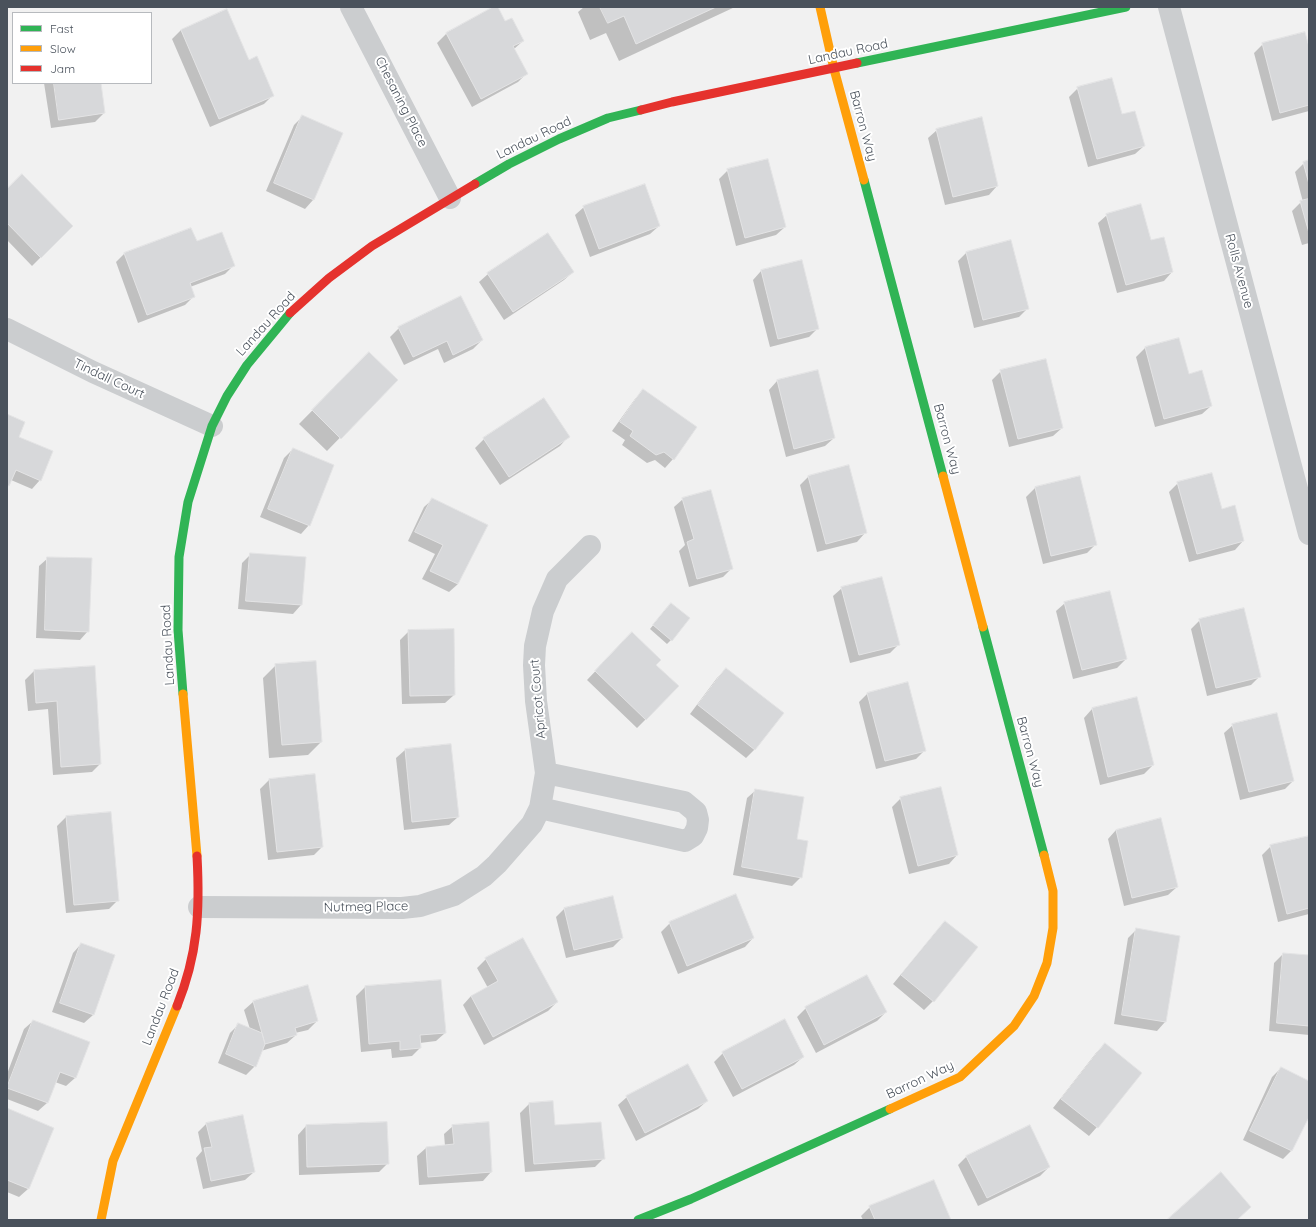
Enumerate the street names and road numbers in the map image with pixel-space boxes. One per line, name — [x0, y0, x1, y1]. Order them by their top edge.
street label: Landau Road — [807, 36, 889, 68]
street label: Chesaning Place — [371, 54, 431, 150]
street label: Barron Way — [846, 89, 880, 163]
street label: Landau Road — [494, 113, 574, 163]
street label: Rolls Avenue — [1222, 232, 1256, 310]
street label: Landau Road — [233, 289, 299, 359]
street label: Tindall Court — [71, 356, 147, 402]
street label: Barron Way — [930, 402, 964, 476]
street label: Landau Road — [158, 604, 178, 686]
street label: Apricot Court — [527, 659, 549, 739]
street label: Barron Way — [1013, 715, 1047, 789]
street label: Nutmeg Place — [323, 898, 409, 916]
street label: Landau Road — [139, 966, 183, 1048]
street label: Barron Way — [884, 1058, 956, 1102]

